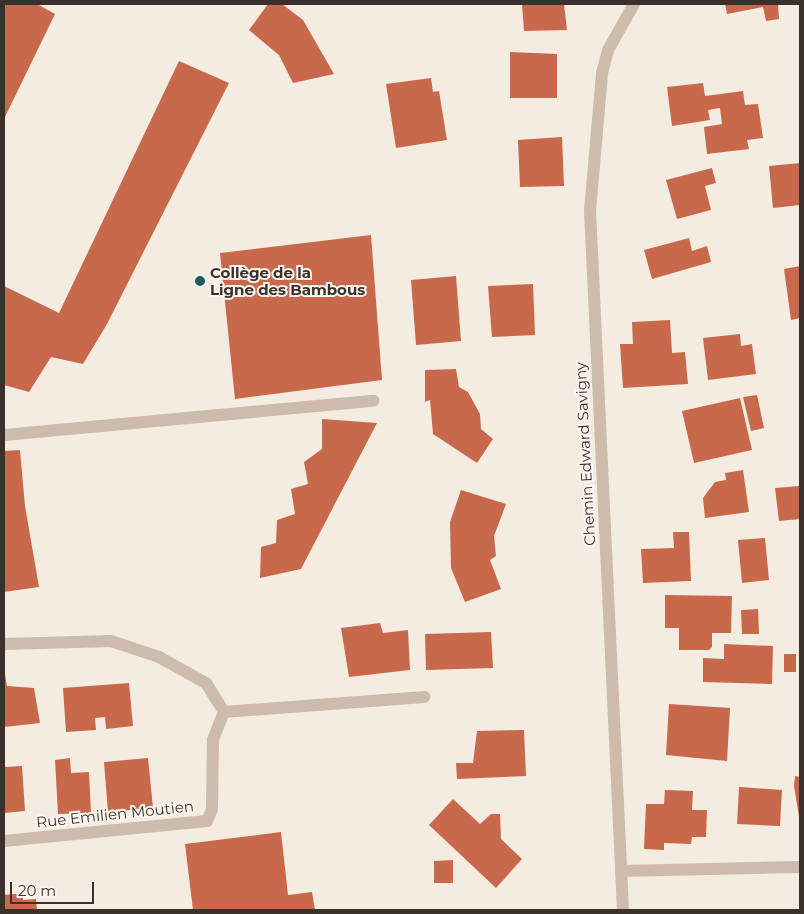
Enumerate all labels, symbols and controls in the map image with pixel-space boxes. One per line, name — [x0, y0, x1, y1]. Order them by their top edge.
place label: Collège de la Ligne des Bambous — [210, 263, 365, 298]
marker: Collège de la Ligne des Bambous — [194, 275, 206, 287]
street label: Chemin Edward Savigny — [571, 362, 599, 546]
street label: Rue Emilien Moutien — [35, 797, 195, 831]
scale bar — [12, 872, 96, 904]
text: 20 m — [18, 881, 56, 900]

